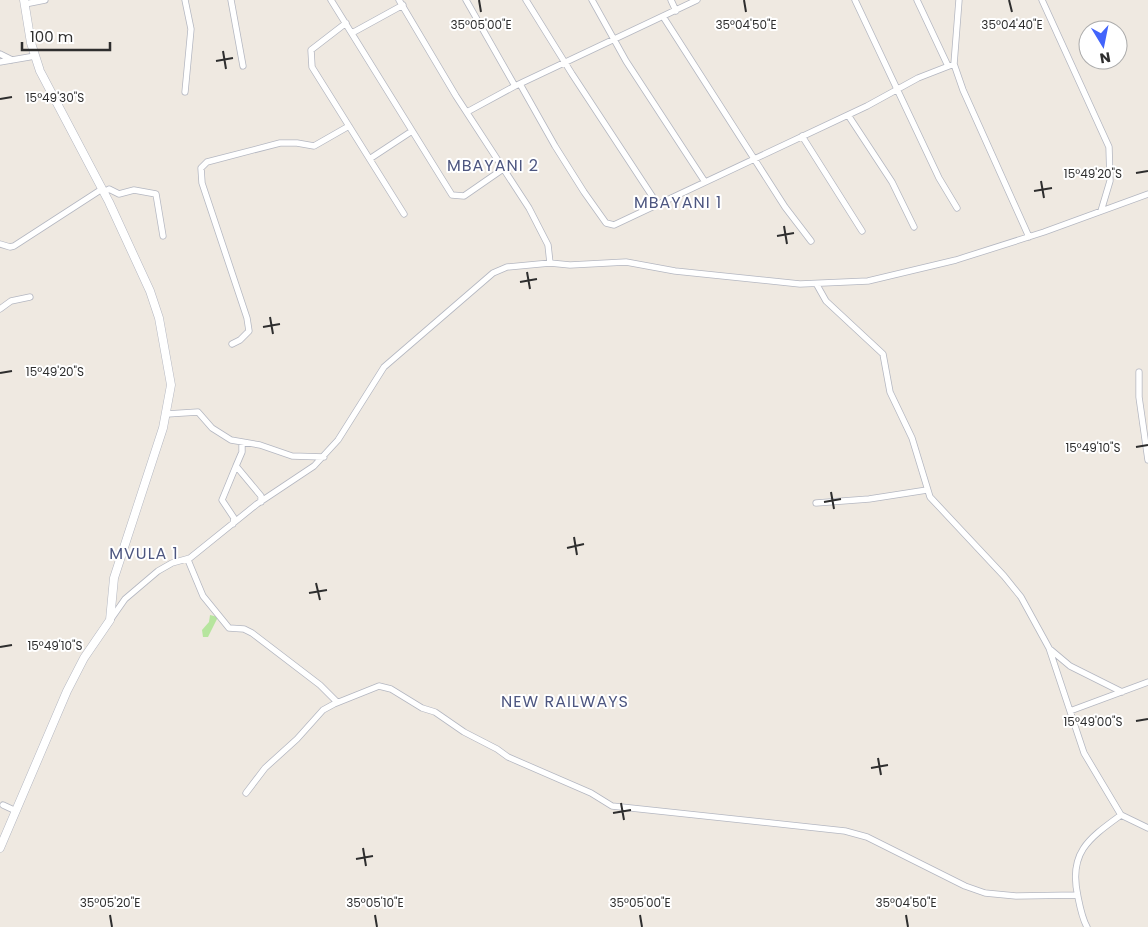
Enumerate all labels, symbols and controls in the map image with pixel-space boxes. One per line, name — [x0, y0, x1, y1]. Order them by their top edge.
text: 35°05'00"E — [450, 16, 512, 33]
text: 35°04'50"E — [715, 16, 777, 33]
text: 35°04'40"E — [981, 16, 1043, 33]
scale bar — [22, 20, 110, 52]
north arrow — [1078, 20, 1128, 70]
text: 100 m — [30, 26, 73, 47]
text: N — [1098, 47, 1112, 69]
text: 15°49'30"S — [26, 89, 84, 106]
district label: MBAYANI 2 — [447, 154, 539, 177]
text: 15°49'20"S — [1064, 165, 1122, 182]
district label: MBAYANI 1 — [634, 191, 722, 214]
text: 15°49'20"S — [26, 363, 84, 380]
text: 15°49'10"S — [1065, 439, 1121, 456]
district label: MVULA 1 — [109, 542, 179, 565]
text: 15°49'10"S — [27, 637, 83, 654]
district label: NEW RAILWAYS — [501, 690, 629, 713]
text: 15°49'00"S — [1064, 713, 1122, 730]
text: 35°05'20"E — [80, 894, 140, 911]
text: 35°05'10"E — [346, 894, 404, 911]
text: 35°05'00"E — [609, 894, 671, 911]
text: 35°04'50"E — [875, 894, 937, 911]

